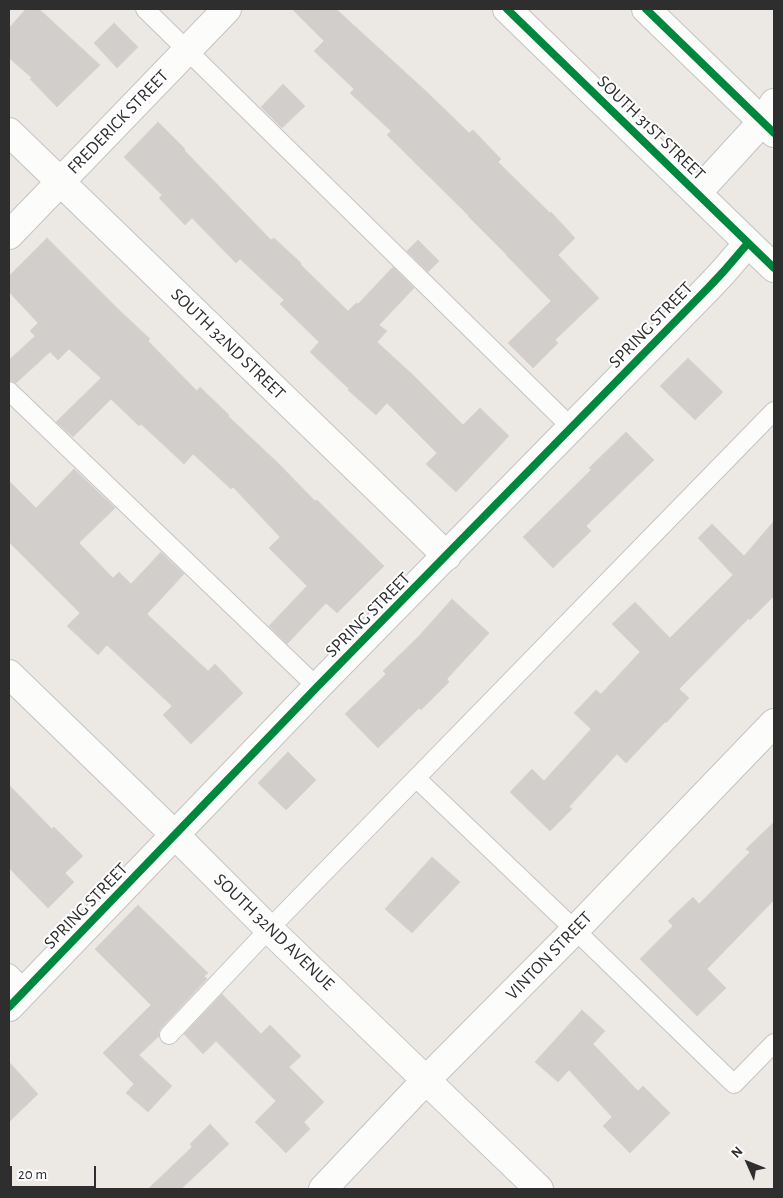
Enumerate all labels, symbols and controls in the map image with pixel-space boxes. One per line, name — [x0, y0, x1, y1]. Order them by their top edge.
street label: FREDERICK STREET — [63, 65, 173, 179]
street label: SOUTH 31ST STREET — [592, 71, 710, 185]
street label: SPRING STREET — [604, 277, 698, 373]
street label: SOUTH 32ND STREET — [166, 284, 290, 404]
street label: SPRING STREET — [321, 568, 415, 662]
street label: SPRING STREET — [39, 858, 133, 954]
street label: SOUTH 32ND AVENUE — [209, 869, 339, 995]
street label: VINTON STREET — [501, 907, 597, 1005]
north arrow — [723, 1138, 773, 1188]
text: N — [729, 1144, 746, 1161]
scale bar — [12, 1156, 99, 1188]
text: 20 m — [18, 1167, 47, 1182]

